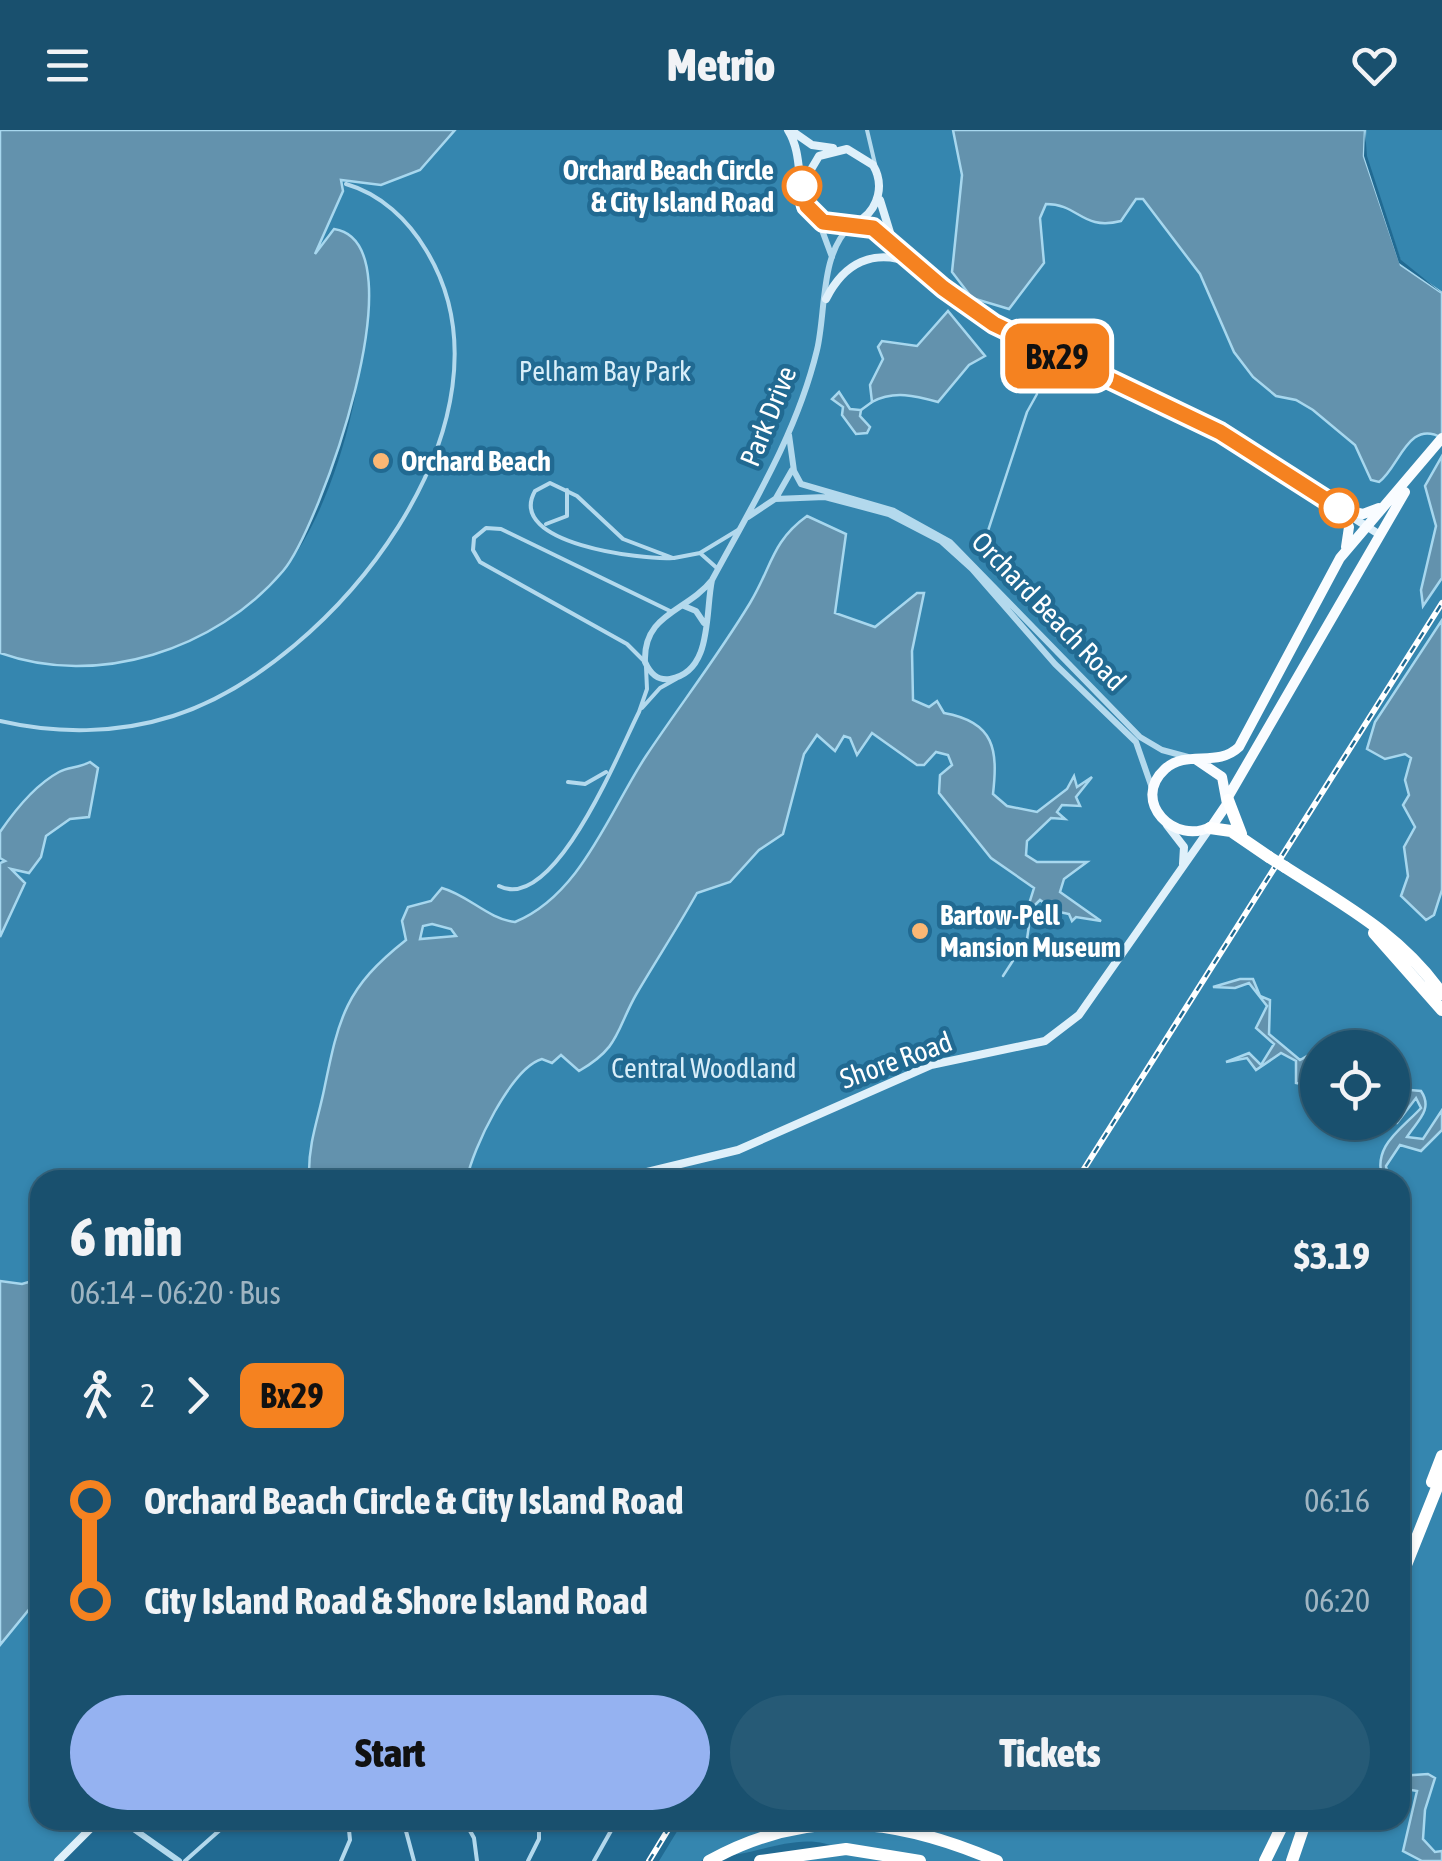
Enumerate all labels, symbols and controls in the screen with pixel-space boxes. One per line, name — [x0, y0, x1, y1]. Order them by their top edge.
icon: menu — [40, 38, 95, 93]
icon: heart — [1347, 38, 1402, 93]
text: Metrio — [667, 39, 775, 91]
place label: Orchard Beach Circle & City Island Road — [563, 154, 774, 218]
marker: Orchard Beach Circle & City Island Road — [783, 167, 821, 205]
line badge: Bx29 — [987, 324, 1127, 388]
text: Bx29 — [1025, 336, 1089, 376]
park label: Pelham Bay Park — [519, 355, 691, 387]
street label: Park Drive — [734, 361, 802, 471]
place label: Orchard Beach — [401, 445, 551, 477]
marker: Orchard Beach — [370, 450, 392, 472]
unlabelled marker — [1320, 489, 1358, 527]
street label: Orchard Beach Road — [966, 525, 1132, 697]
place label: Bartow-Pell Mansion Museum — [940, 899, 1121, 963]
marker: Bartow-Pell Mansion Museum — [909, 920, 931, 942]
street label: Shore Road — [836, 1025, 956, 1095]
map controls — [1300, 1030, 1410, 1140]
button: locate — [1300, 1030, 1410, 1140]
park label: Central Woodland — [611, 1052, 797, 1084]
text: 6 min — [70, 1205, 182, 1268]
text: $3.19 — [1294, 1234, 1370, 1277]
text: 06:14 – 06:20 · Bus — [70, 1274, 281, 1311]
icon: walk — [70, 1368, 125, 1423]
icon: forward — [170, 1368, 225, 1423]
text: Bx29 — [260, 1375, 324, 1415]
text: 2 — [140, 1377, 155, 1414]
text: Orchard Beach Circle & City Island Road — [144, 1479, 684, 1522]
text: 06:16 — [1304, 1482, 1370, 1519]
text: City Island Road & Shore Island Road — [144, 1579, 648, 1622]
text: 06:20 — [1304, 1582, 1370, 1619]
button: Start — [70, 1695, 710, 1810]
button: Tickets — [730, 1695, 1370, 1810]

